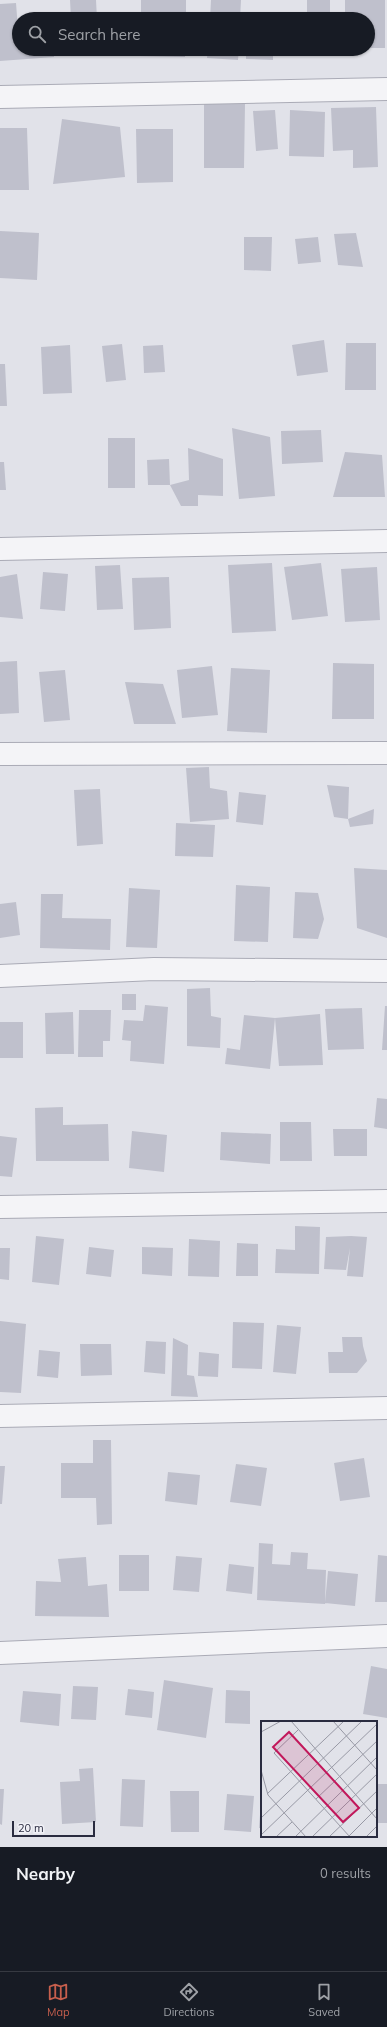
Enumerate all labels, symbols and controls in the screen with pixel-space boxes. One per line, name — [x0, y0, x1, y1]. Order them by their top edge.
search box — [12, 12, 375, 56]
icon: search — [26, 23, 48, 45]
text: Search here — [58, 25, 140, 44]
inset map — [261, 1721, 377, 1837]
scale bar — [12, 1819, 95, 1838]
text: 20 m — [18, 1821, 44, 1835]
text: Nearby — [16, 1863, 75, 1884]
text: 0 results — [320, 1865, 371, 1881]
tab: Map — [47, 1981, 70, 2019]
tab: Directions — [164, 1981, 214, 2019]
tab: Saved — [308, 1981, 340, 2019]

